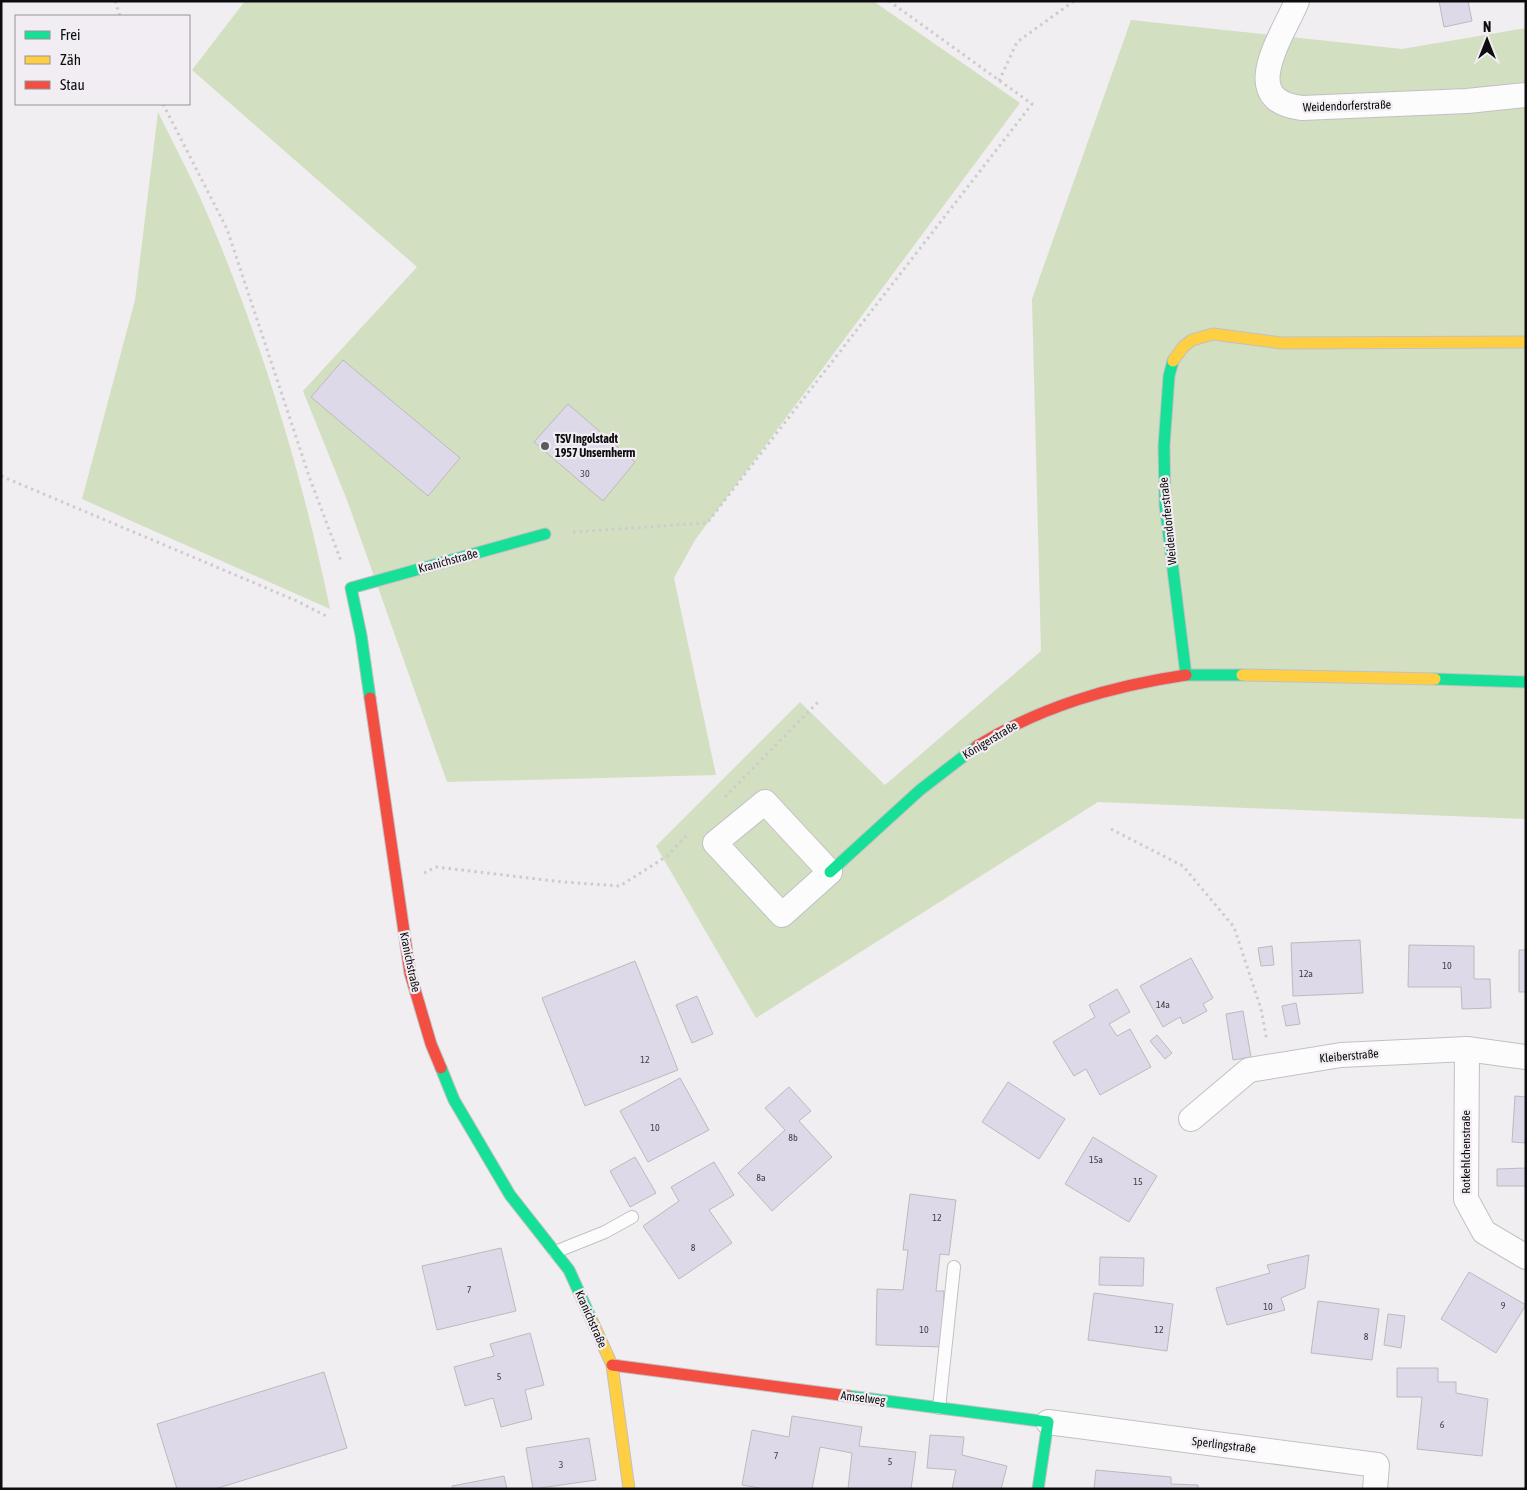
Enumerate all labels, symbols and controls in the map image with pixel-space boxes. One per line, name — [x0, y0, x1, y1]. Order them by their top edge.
legend — [15, 15, 190, 105]
north arrow — [1462, 15, 1512, 65]
text: N — [1483, 19, 1491, 35]
text: Frei — [60, 26, 80, 43]
text: Zäh — [60, 51, 81, 68]
text: Stau — [60, 76, 85, 93]
street label: Weidendorferstraße — [1303, 97, 1391, 115]
place label: TSV Ingolstadt 1957 Unsernherrn — [555, 432, 635, 460]
marker: TSV Ingolstadt 1957 Unsernherrn — [539, 440, 551, 452]
house number: 30 — [580, 468, 590, 479]
street label: Weidendorferstraße — [1156, 476, 1180, 566]
street label: Kranichstraße — [417, 546, 479, 576]
street label: Königerstraße — [960, 718, 1020, 762]
street label: Kranichstraße — [397, 931, 423, 993]
house number: 10 — [1442, 960, 1452, 971]
house number: 12a — [1299, 968, 1313, 979]
house number: 14a — [1156, 999, 1170, 1010]
street label: Kleiberstraße — [1319, 1046, 1379, 1066]
house number: 12 — [640, 1054, 650, 1065]
street label: Rotkehlchenstraße — [1459, 1110, 1473, 1194]
house number: 10 — [650, 1122, 660, 1133]
house number: 8b — [788, 1132, 798, 1143]
house number: 15a — [1089, 1154, 1103, 1165]
house number: 8a — [756, 1172, 766, 1183]
house number: 15 — [1133, 1176, 1143, 1187]
house number: 12 — [932, 1212, 942, 1223]
house number: 8 — [691, 1242, 696, 1253]
house number: 7 — [467, 1284, 472, 1295]
street label: Kranichstraße — [572, 1288, 610, 1350]
house number: 9 — [1501, 1300, 1506, 1311]
house number: 10 — [1263, 1301, 1273, 1312]
house number: 10 — [919, 1324, 929, 1335]
house number: 12 — [1154, 1324, 1164, 1335]
house number: 8 — [1364, 1331, 1369, 1342]
house number: 5 — [497, 1371, 502, 1382]
street label: Amselweg — [840, 1388, 887, 1408]
house number: 6 — [1440, 1419, 1445, 1430]
street label: Sperlingstraße — [1191, 1434, 1257, 1456]
house number: 7 — [774, 1450, 779, 1461]
house number: 5 — [888, 1456, 893, 1467]
house number: 3 — [559, 1459, 564, 1470]

